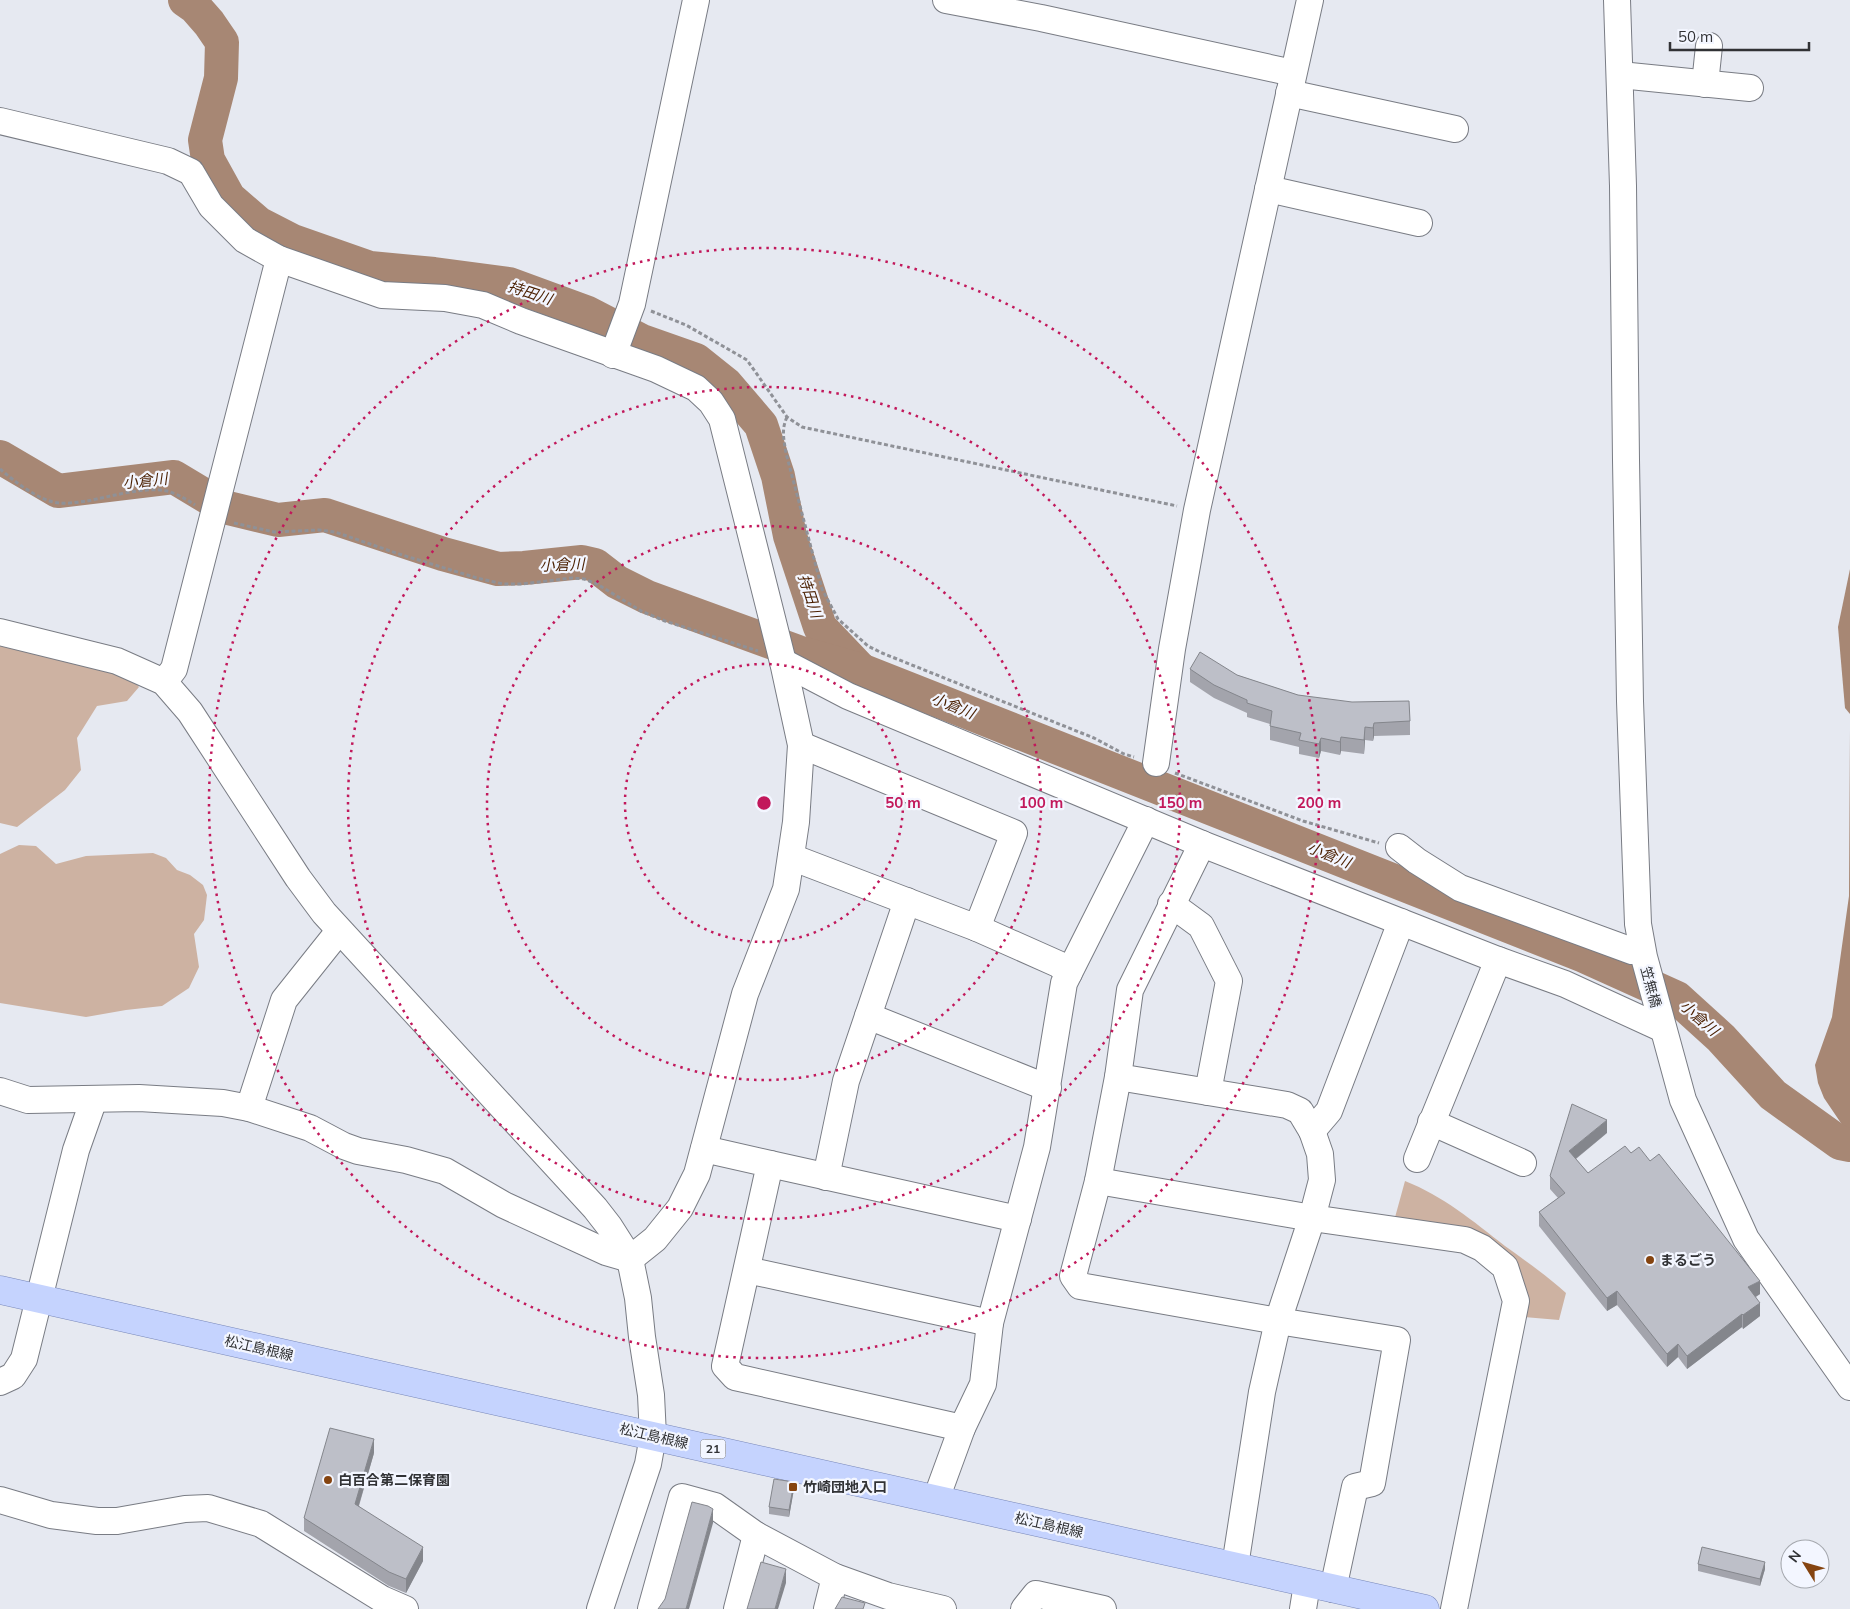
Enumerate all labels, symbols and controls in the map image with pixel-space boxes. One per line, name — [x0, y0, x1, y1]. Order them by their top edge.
scale bar — [1670, 20, 1809, 52]
text: 50 m — [1678, 27, 1713, 46]
water label: 持田川 — [506, 277, 556, 309]
water label: 小倉川 — [122, 468, 170, 492]
water label: 小倉川 — [539, 554, 587, 575]
water label: 持田川 — [794, 572, 827, 622]
water label: 小倉川 — [929, 688, 979, 724]
text: 50 m — [885, 793, 921, 812]
text: 100 m — [1019, 793, 1063, 812]
text: 150 m — [1158, 793, 1202, 812]
text: 200 m — [1297, 793, 1341, 812]
centre of rings — [755, 794, 773, 812]
water label: 小倉川 — [1305, 837, 1355, 873]
street label: 笠無橋 — [1637, 964, 1665, 1010]
water label: 小倉川 — [1676, 996, 1724, 1041]
place label: まるごう — [1660, 1251, 1716, 1269]
marker: まるごう — [1644, 1254, 1656, 1266]
street label: 松江島根線 — [223, 1331, 295, 1365]
street label: 松江島根線 — [618, 1419, 690, 1453]
road number: 21 — [700, 1440, 726, 1458]
place label: 白百合第二保育園 — [338, 1471, 450, 1489]
marker: 白百合第二保育園 — [322, 1474, 334, 1486]
place label: 竹崎団地入口 — [803, 1478, 887, 1496]
marker: 竹崎団地入口 — [787, 1481, 799, 1493]
street label: 松江島根線 — [1013, 1508, 1085, 1542]
north arrow — [1780, 1539, 1830, 1589]
text: N — [1784, 1547, 1805, 1566]

